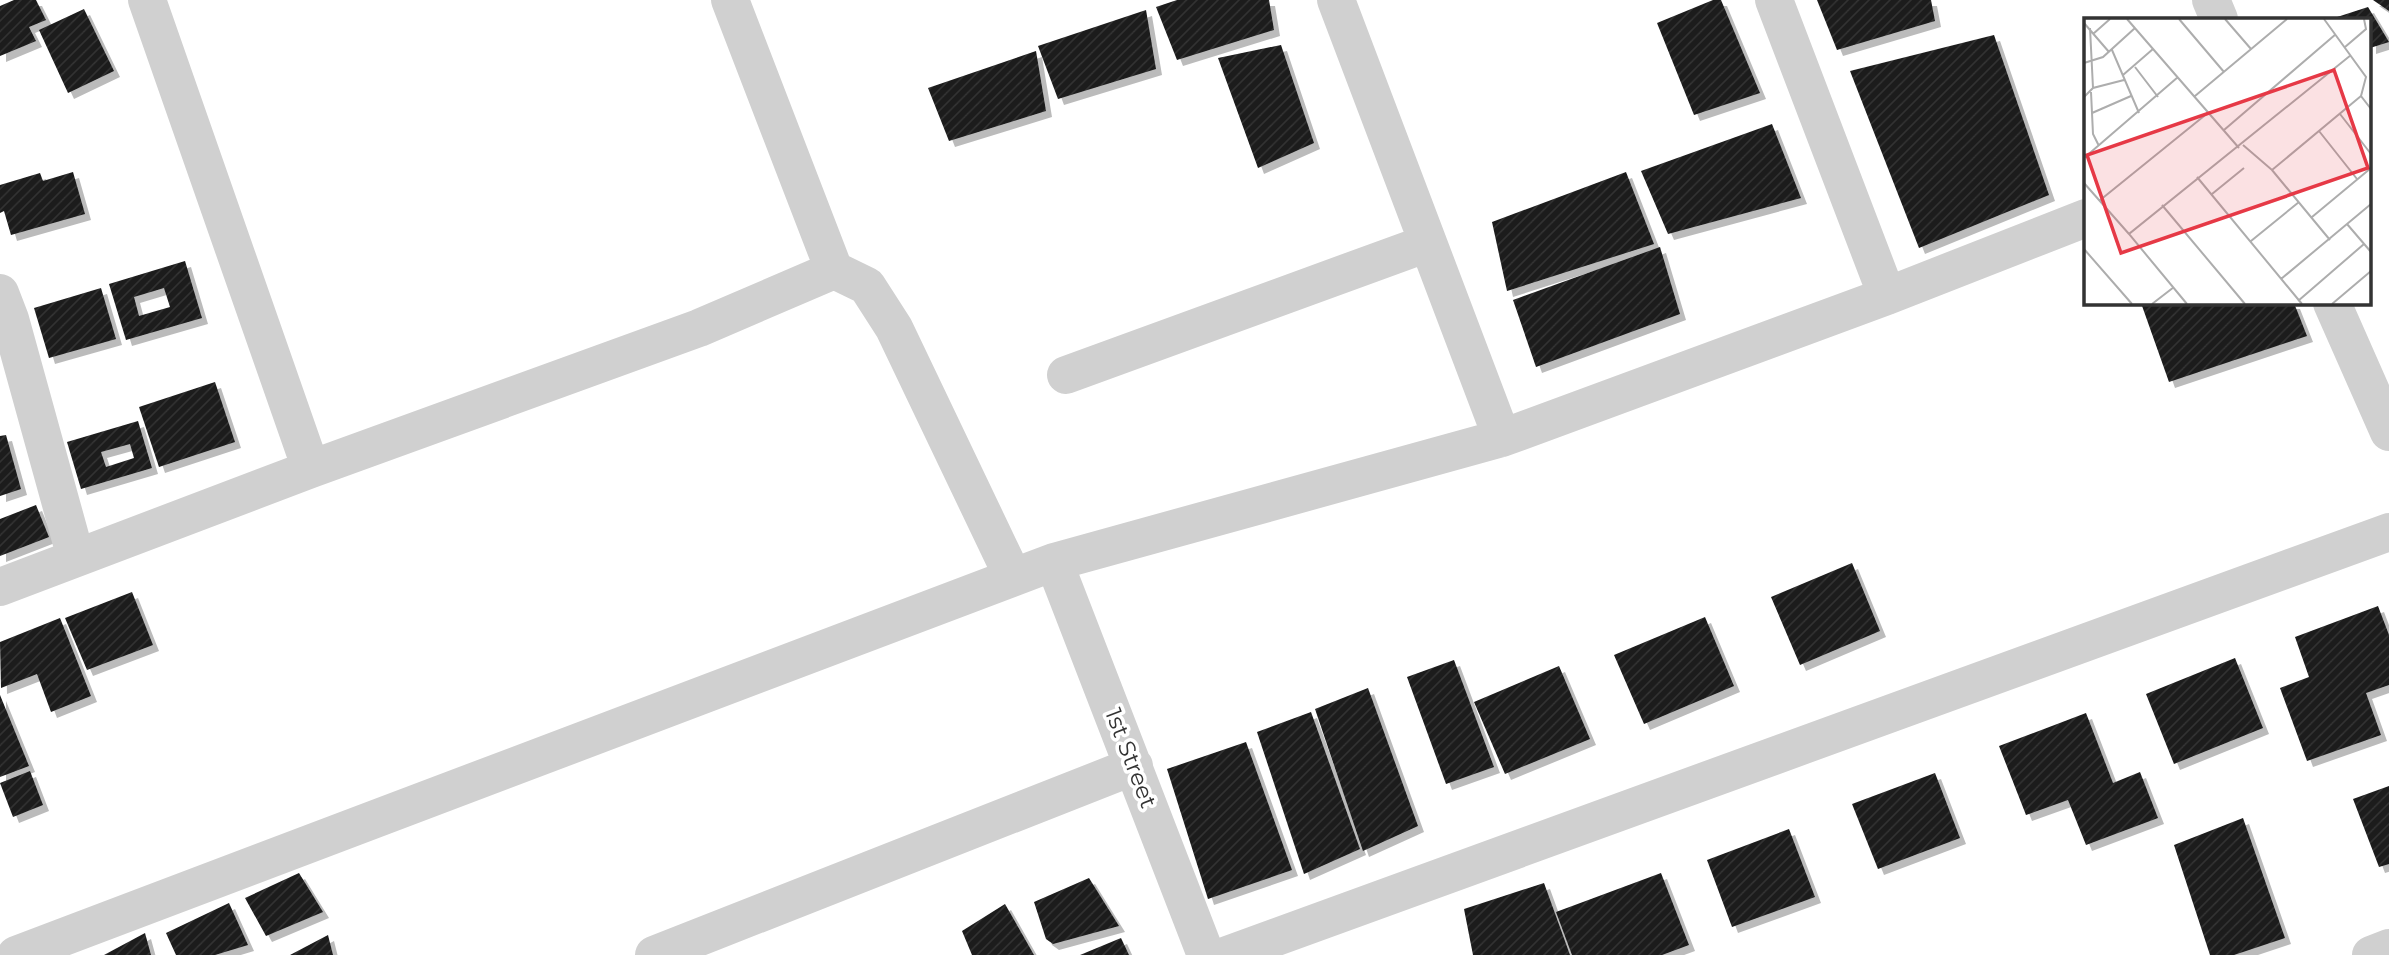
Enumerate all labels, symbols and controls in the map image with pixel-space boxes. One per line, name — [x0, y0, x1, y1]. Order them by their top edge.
inset map — [2084, 18, 2372, 304]
street label: 1st Street — [1099, 704, 1163, 812]

